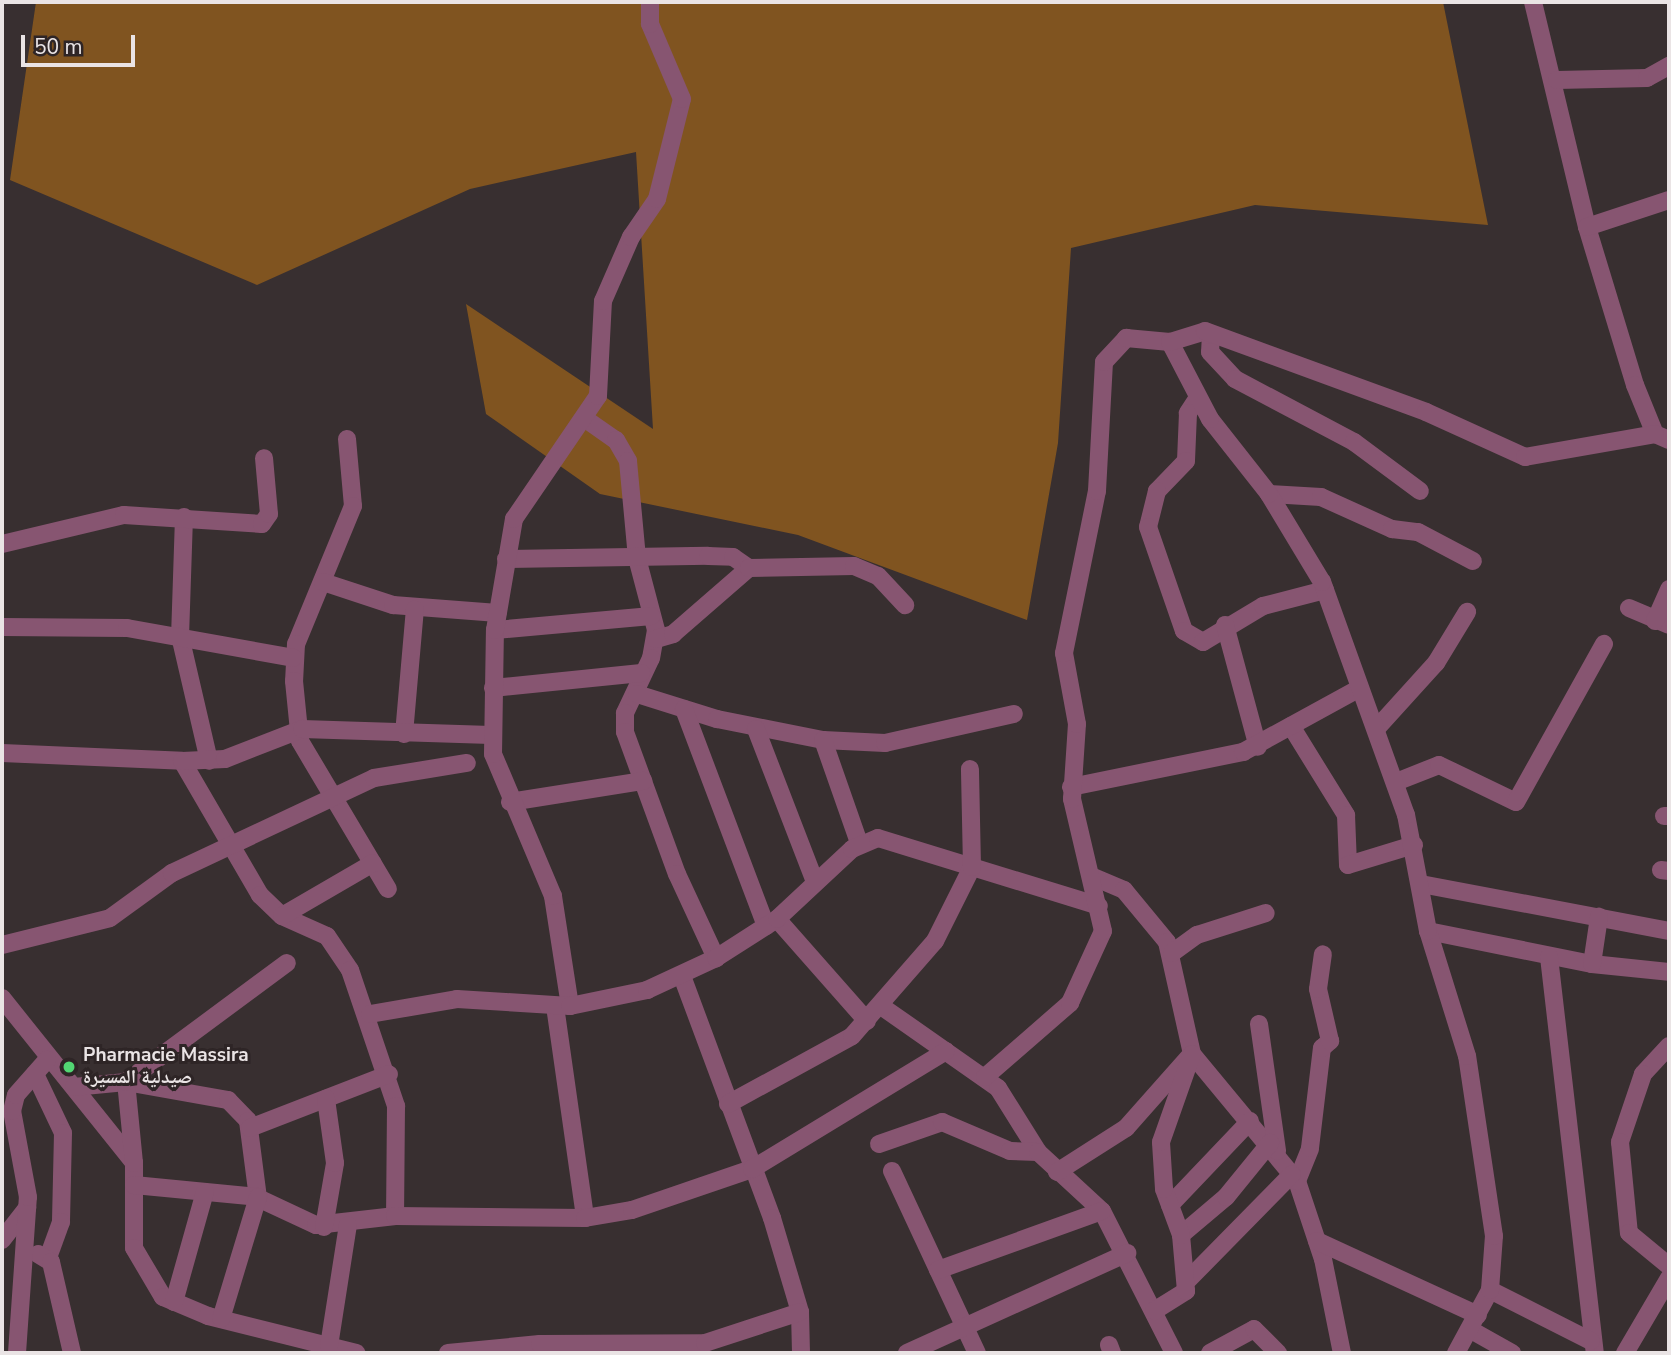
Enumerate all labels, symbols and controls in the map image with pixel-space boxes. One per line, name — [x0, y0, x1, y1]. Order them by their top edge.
scale bar — [24, 21, 138, 65]
text: 50 m — [34, 33, 83, 61]
place label: Pharmacie Massira صيدلية المسيرة — [83, 1045, 249, 1089]
marker: Pharmacie Massira صيدلية المسيرة — [61, 1059, 77, 1075]

